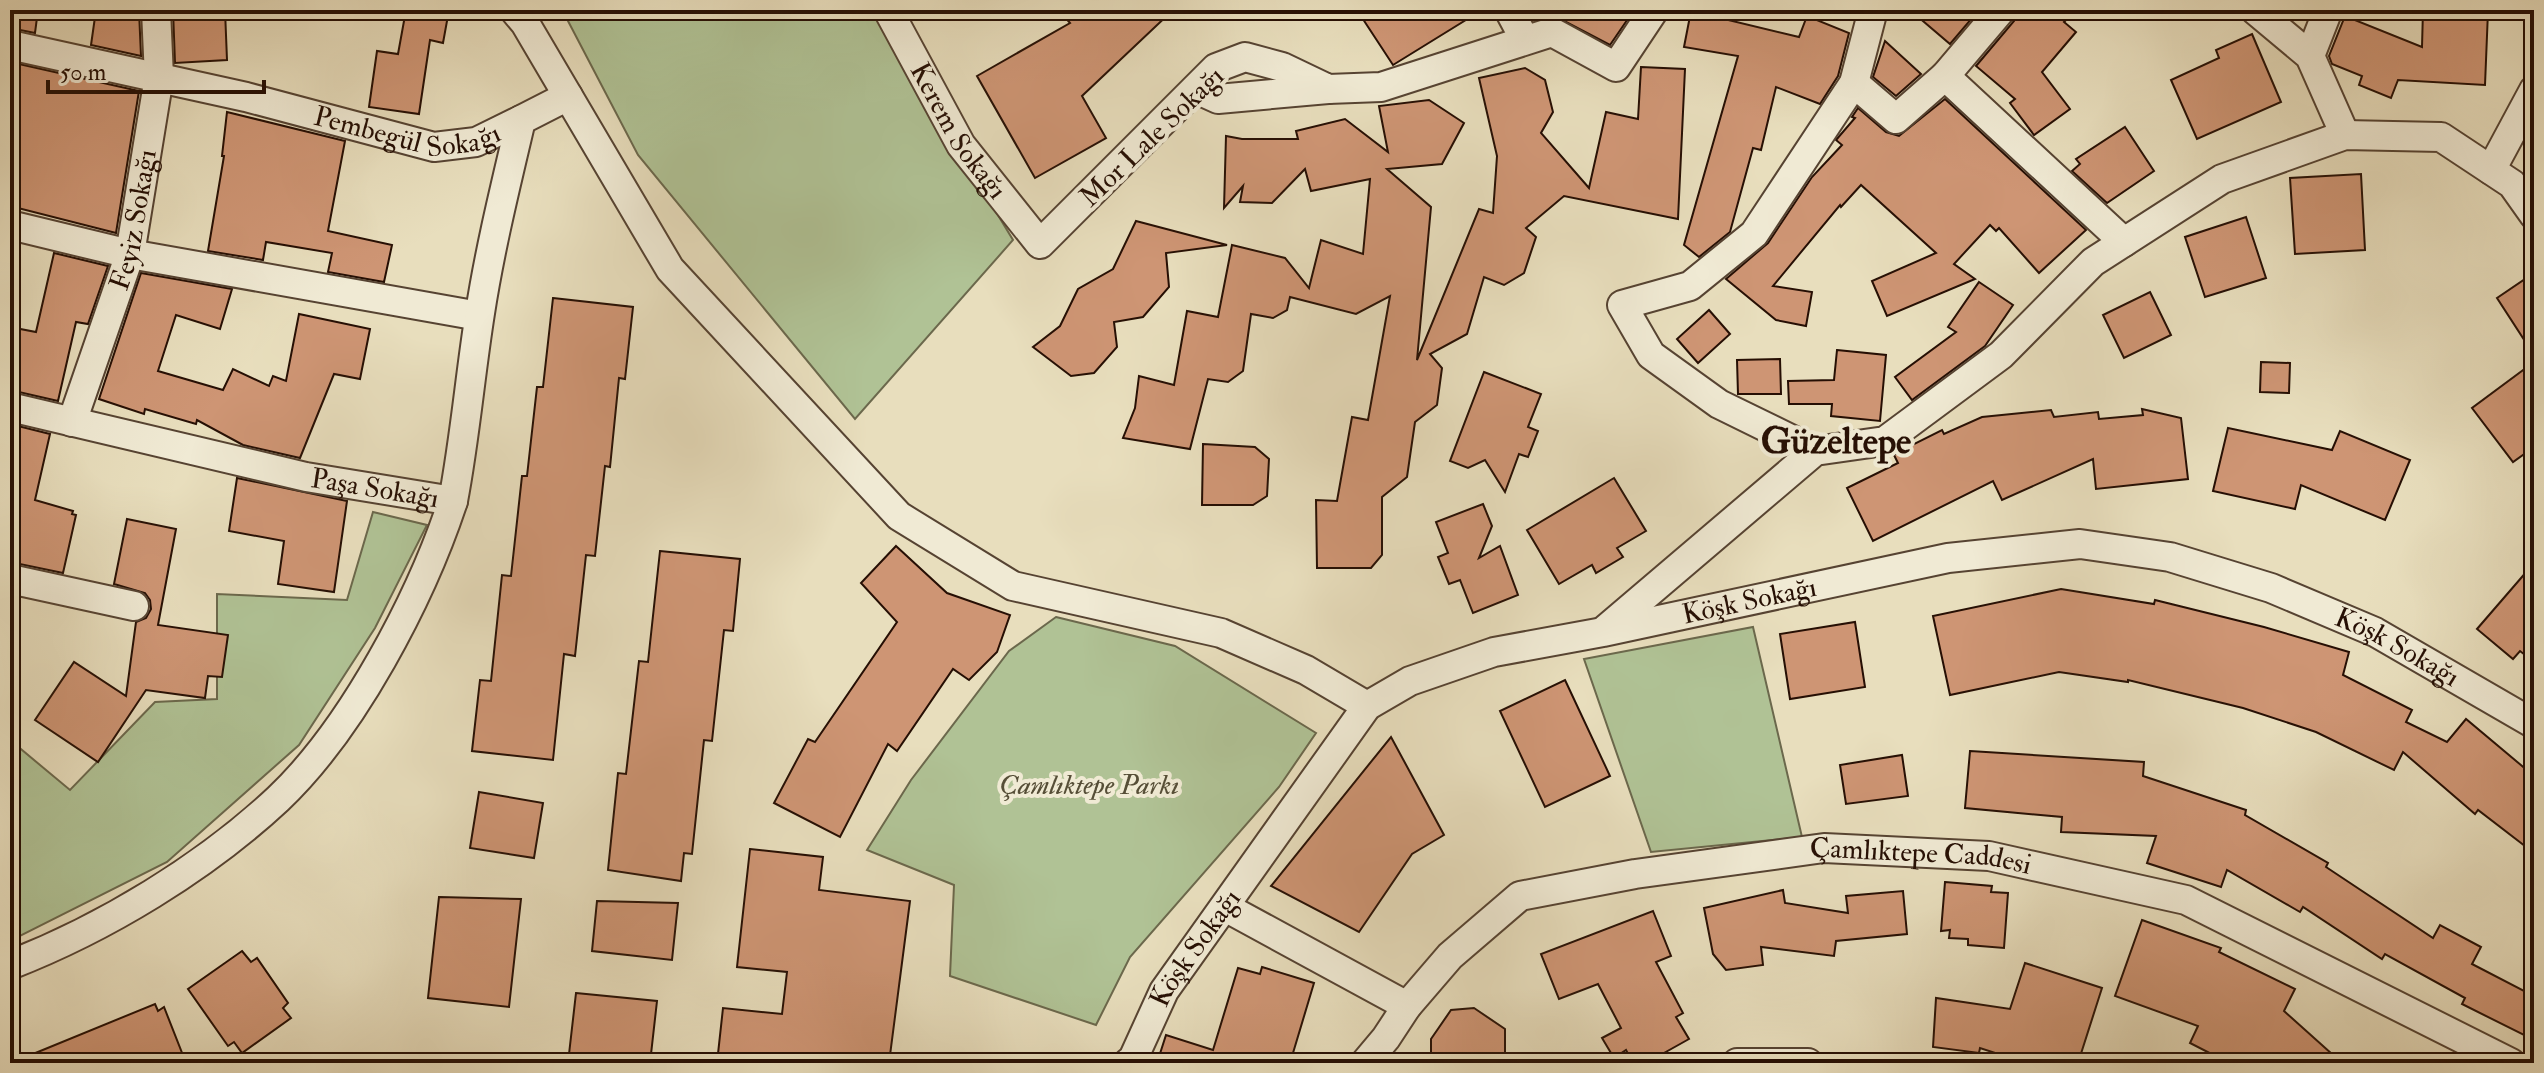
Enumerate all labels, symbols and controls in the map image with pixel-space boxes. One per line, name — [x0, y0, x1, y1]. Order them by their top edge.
scale bar — [48, 44, 264, 94]
street label: Kerem Sokağı — [902, 56, 1015, 206]
text: 50 m — [60, 57, 107, 88]
street label: Mor Lale Sokağı — [1072, 59, 1232, 215]
street label: Pembegül Sokağı — [310, 98, 506, 165]
street label: Feyiz Sokağı — [101, 147, 164, 295]
district label: Güzeltepe — [1761, 419, 1911, 464]
street label: Paşa Sokağı — [308, 461, 441, 516]
street label: Köşk Sokağı — [1679, 569, 1820, 632]
street label: Köşk Sokağı — [2330, 600, 2466, 695]
park label: Çamlıktepe Parkı — [999, 768, 1179, 803]
street label: Çamlıktepe Caddesi — [1808, 830, 2035, 882]
street label: Köşk Sokağı — [1142, 882, 1248, 1012]

